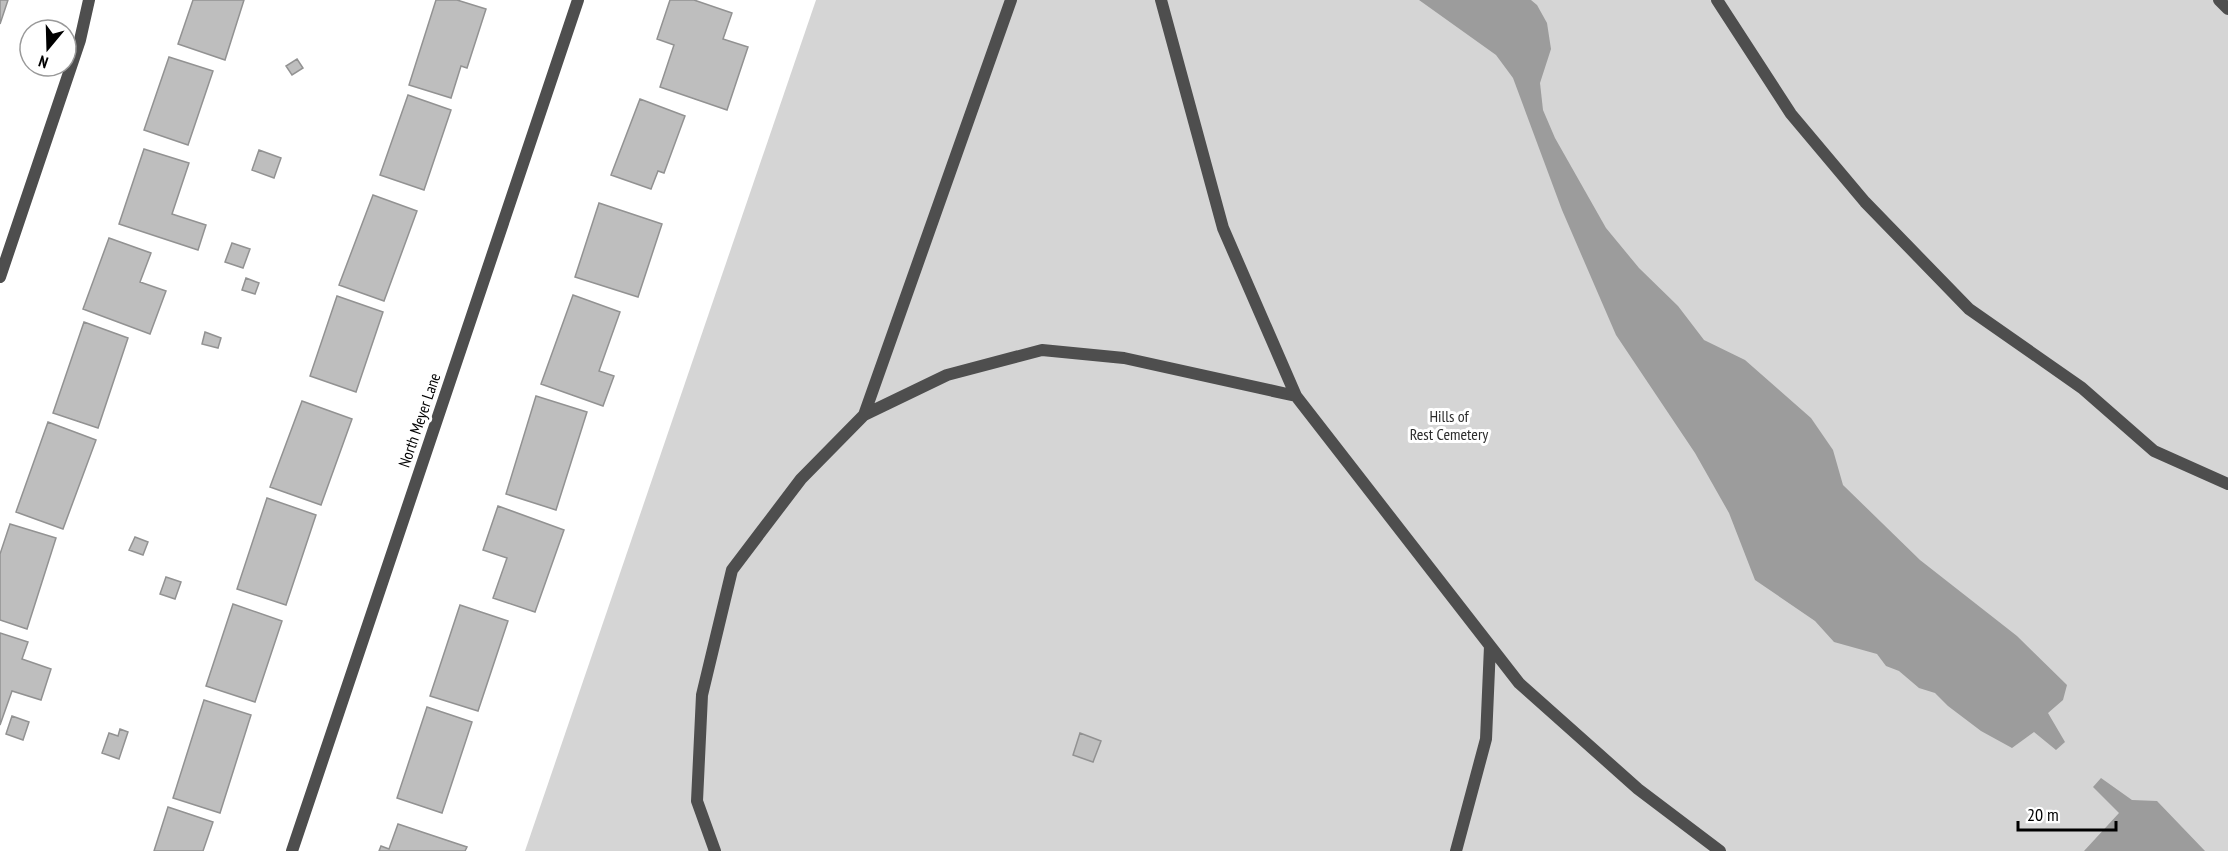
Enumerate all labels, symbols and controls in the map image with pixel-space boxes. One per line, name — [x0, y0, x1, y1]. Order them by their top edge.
north arrow — [18, 18, 78, 78]
text: N — [36, 51, 50, 73]
street label: North Meyer Lane — [394, 370, 444, 470]
park label: Hills of Rest Cemetery — [1410, 406, 1488, 444]
scale bar — [2018, 794, 2116, 832]
text: 20 m — [2027, 803, 2059, 826]

